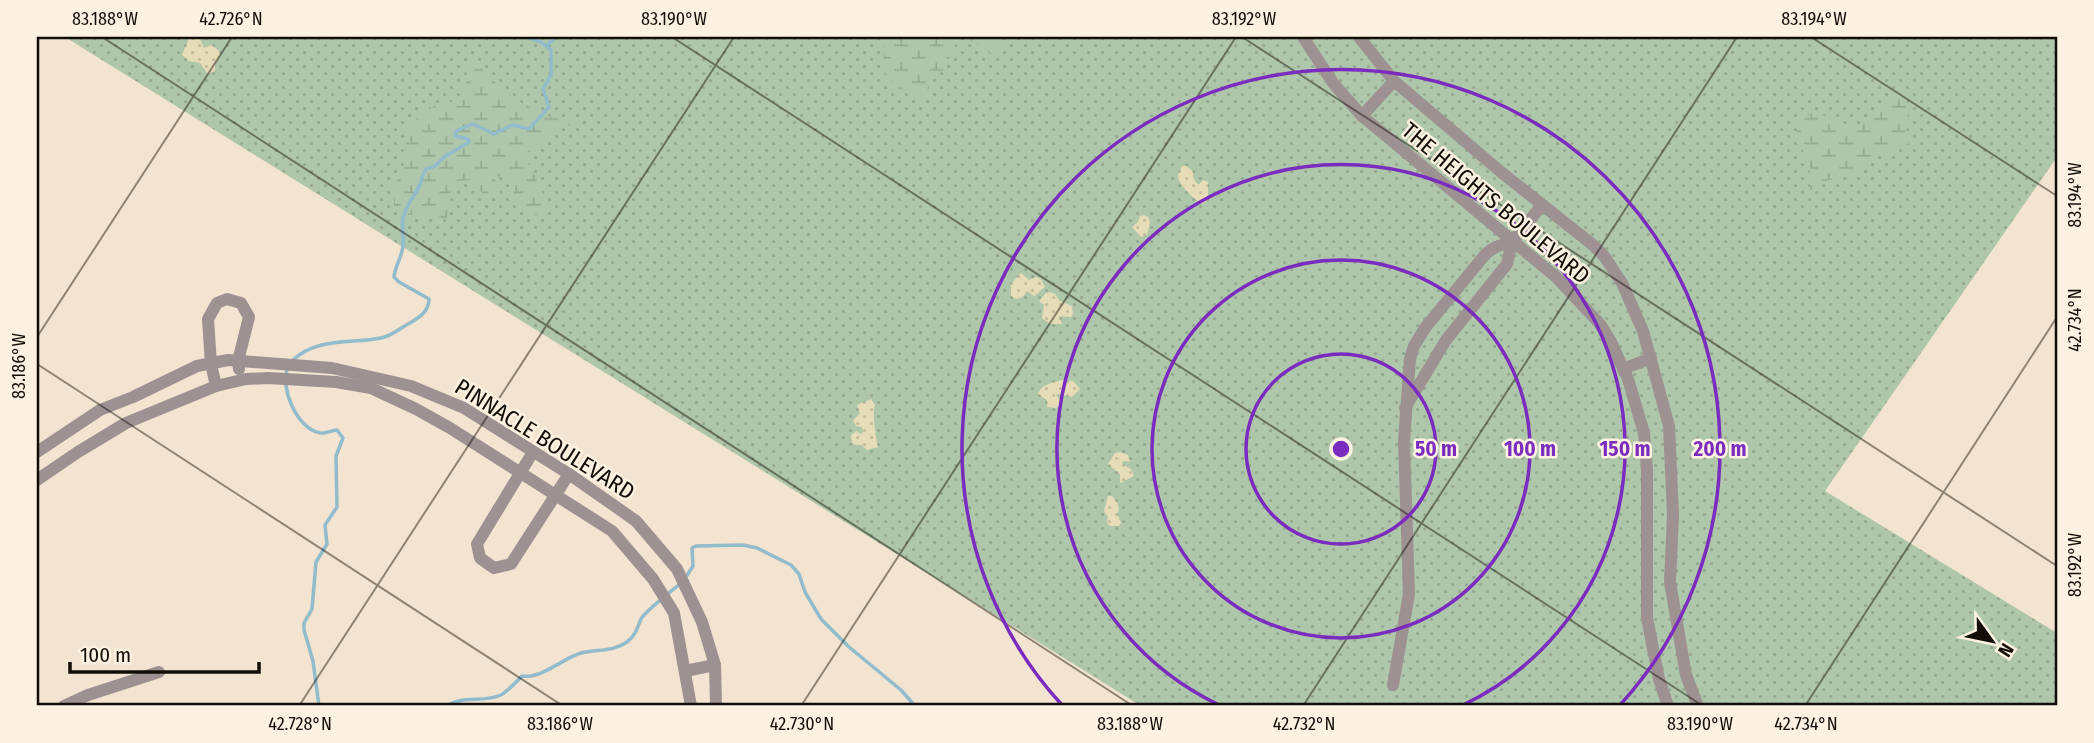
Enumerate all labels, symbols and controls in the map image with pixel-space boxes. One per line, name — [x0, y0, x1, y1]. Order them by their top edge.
text: 83.188°W — [72, 8, 139, 30]
text: 42.726°N — [199, 8, 263, 30]
text: 83.190°W — [641, 8, 708, 30]
text: 83.192°W — [1212, 8, 1277, 30]
text: 83.194°W — [1781, 8, 1847, 30]
street label: THE HEIGHTS BOULEVARD — [1396, 116, 1596, 290]
text: 83.194°W — [2064, 162, 2086, 228]
text: 42.734°N — [2064, 288, 2086, 352]
text: 83.186°W — [8, 333, 30, 399]
street label: PINNACLE BOULEVARD — [450, 372, 640, 506]
text: 50 m — [1415, 436, 1457, 462]
text: 100 m — [1504, 436, 1556, 462]
text: 150 m — [1599, 436, 1651, 462]
text: 200 m — [1692, 436, 1747, 462]
centre of rings — [1329, 437, 1353, 461]
text: 83.192°W — [2064, 532, 2086, 597]
north arrow — [1958, 606, 2028, 676]
scale bar — [70, 631, 259, 675]
text: N — [1993, 639, 2019, 661]
text: 100 m — [80, 642, 131, 668]
text: 42.728°N — [268, 713, 332, 735]
text: 83.186°W — [527, 713, 593, 735]
text: 42.730°N — [770, 713, 834, 735]
text: 83.188°W — [1097, 713, 1164, 735]
text: 42.732°N — [1273, 713, 1335, 735]
text: 83.190°W — [1667, 713, 1734, 735]
text: 42.734°N — [1774, 713, 1838, 735]

